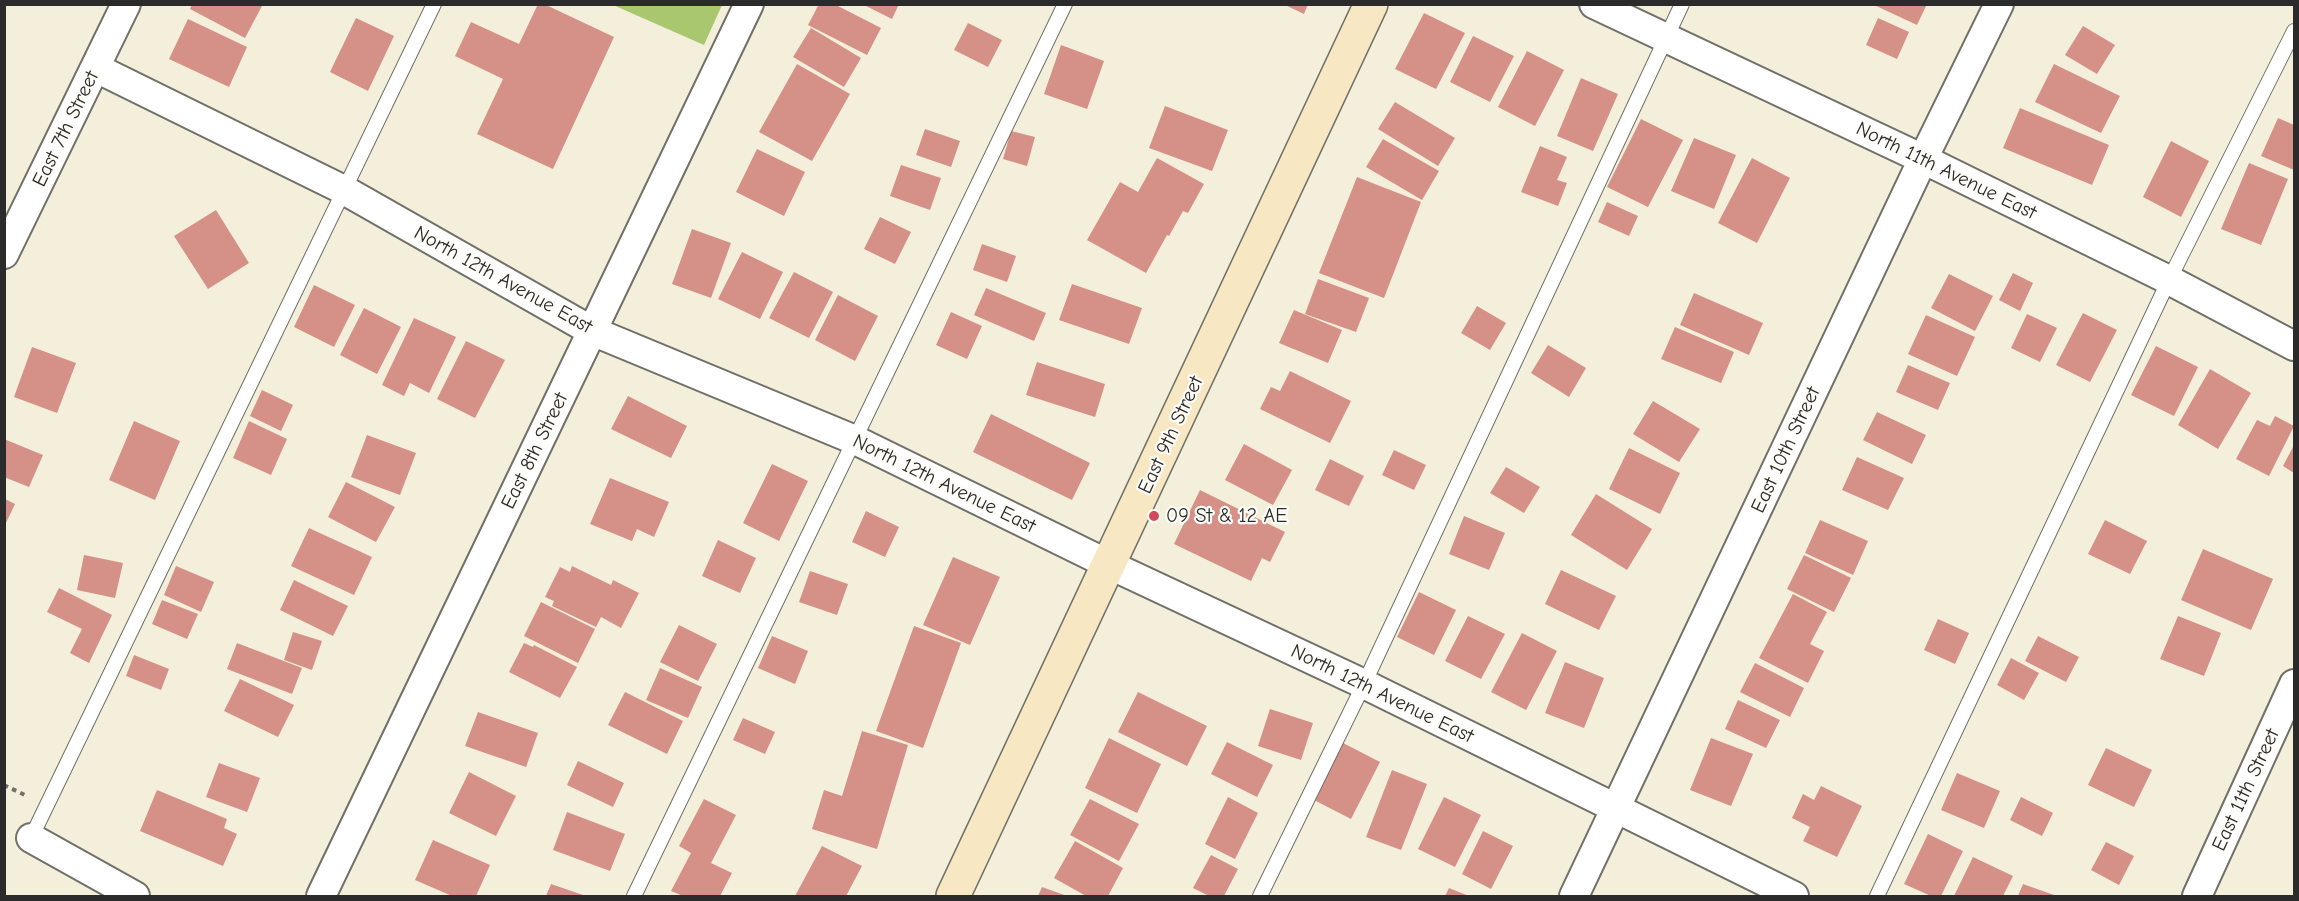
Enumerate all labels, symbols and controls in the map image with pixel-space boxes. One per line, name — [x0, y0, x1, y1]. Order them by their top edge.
street label: East 7th Street — [28, 67, 104, 191]
street label: North 11th Avenue East — [1852, 117, 2040, 225]
street label: North 12th Avenue East — [410, 221, 596, 339]
street label: East 9th Street — [1133, 372, 1209, 498]
street label: East 10th Street — [1746, 383, 1826, 517]
street label: East 8th Street — [496, 389, 574, 513]
street label: North 12th Avenue East — [849, 429, 1039, 539]
place label: 09 St & 12 AE — [1166, 504, 1287, 528]
marker: 09 St & 12 AE — [1147, 509, 1161, 523]
street label: North 12th Avenue East — [1287, 639, 1477, 749]
street label: East 11th Street — [2207, 725, 2285, 855]

